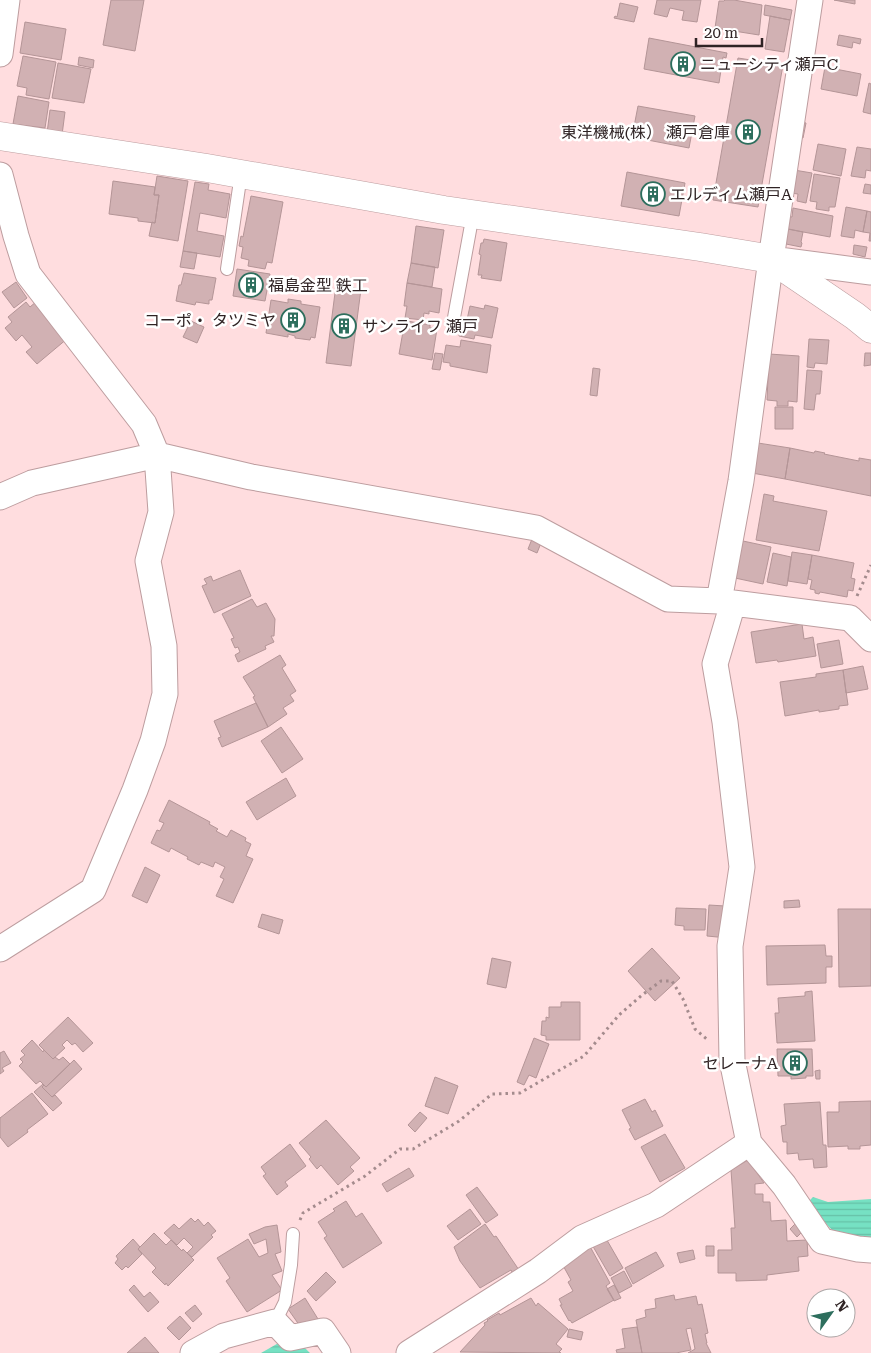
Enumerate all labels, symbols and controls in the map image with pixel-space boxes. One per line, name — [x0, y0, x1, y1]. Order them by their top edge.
scale bar — [696, 15, 762, 47]
text: 20 m — [704, 24, 739, 42]
building icon: ニューシティ瀬戸C — [670, 51, 696, 77]
place label: ニューシティ瀬戸C — [700, 55, 838, 74]
building icon: 東洋機械(株） 瀬戸倉庫 — [735, 119, 761, 145]
place label: 東洋機械(株） 瀬戸倉庫 — [561, 123, 730, 142]
building icon: エルディム瀬戸A — [640, 181, 666, 207]
place label: エルディム瀬戸A — [670, 185, 793, 204]
building icon: 福島金型 鉄工 — [238, 272, 264, 298]
place label: 福島金型 鉄工 — [268, 276, 368, 295]
building icon: コーポ・ タツミヤ — [280, 307, 306, 333]
place label: コーポ・ タツミヤ — [144, 311, 276, 330]
building icon: サンライフ 瀬戸 — [331, 313, 357, 339]
place label: サンライフ 瀬戸 — [362, 317, 478, 336]
building icon: セレーナA — [782, 1050, 808, 1076]
place label: セレーナA — [703, 1054, 779, 1073]
north arrow — [806, 1288, 856, 1338]
text: N — [832, 1297, 852, 1315]

